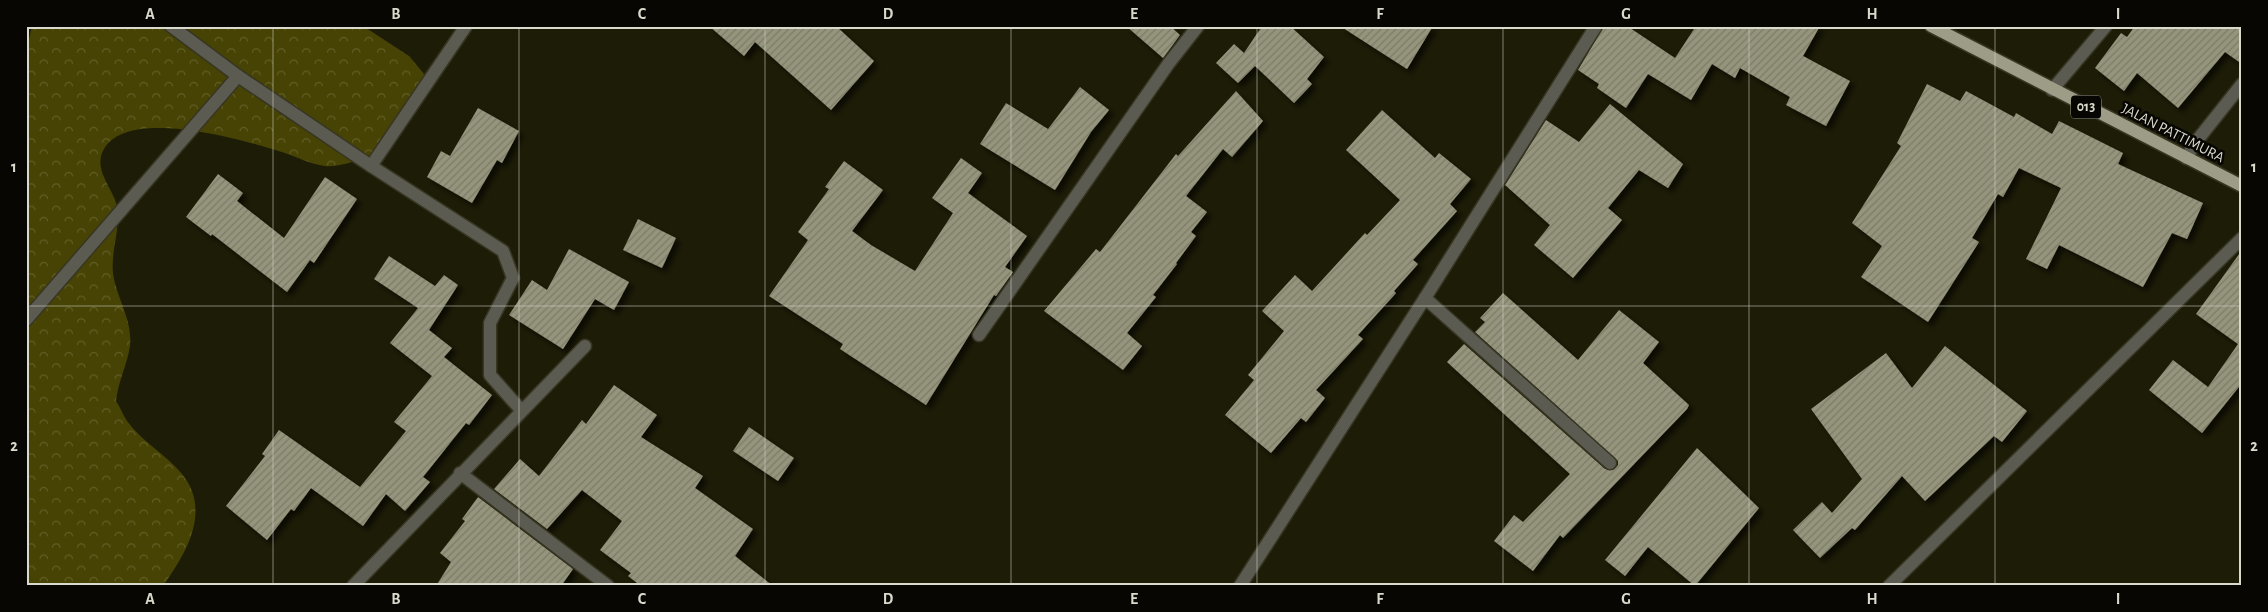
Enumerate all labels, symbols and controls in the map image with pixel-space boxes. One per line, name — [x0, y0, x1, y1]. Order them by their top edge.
text: A — [145, 6, 155, 22]
text: B — [391, 6, 401, 22]
text: C — [638, 6, 647, 22]
text: D — [883, 6, 894, 22]
text: E — [1130, 6, 1138, 22]
text: F — [1376, 6, 1384, 22]
text: G — [1621, 6, 1631, 22]
text: H — [1866, 6, 1878, 22]
text: I — [2116, 6, 2120, 22]
road number: 013 — [2071, 95, 2101, 118]
street label: JALAN PATTIMURA — [2119, 101, 2227, 165]
text: 1 — [11, 159, 17, 175]
text: 1 — [2251, 159, 2257, 175]
text: 2 — [10, 438, 18, 454]
text: 2 — [2250, 438, 2258, 454]
text: A — [145, 591, 155, 607]
text: B — [391, 591, 401, 607]
text: C — [638, 591, 647, 607]
text: D — [883, 591, 894, 607]
text: E — [1130, 591, 1138, 607]
text: F — [1376, 591, 1384, 607]
text: G — [1621, 591, 1631, 607]
text: H — [1866, 591, 1878, 607]
text: I — [2116, 591, 2120, 607]

